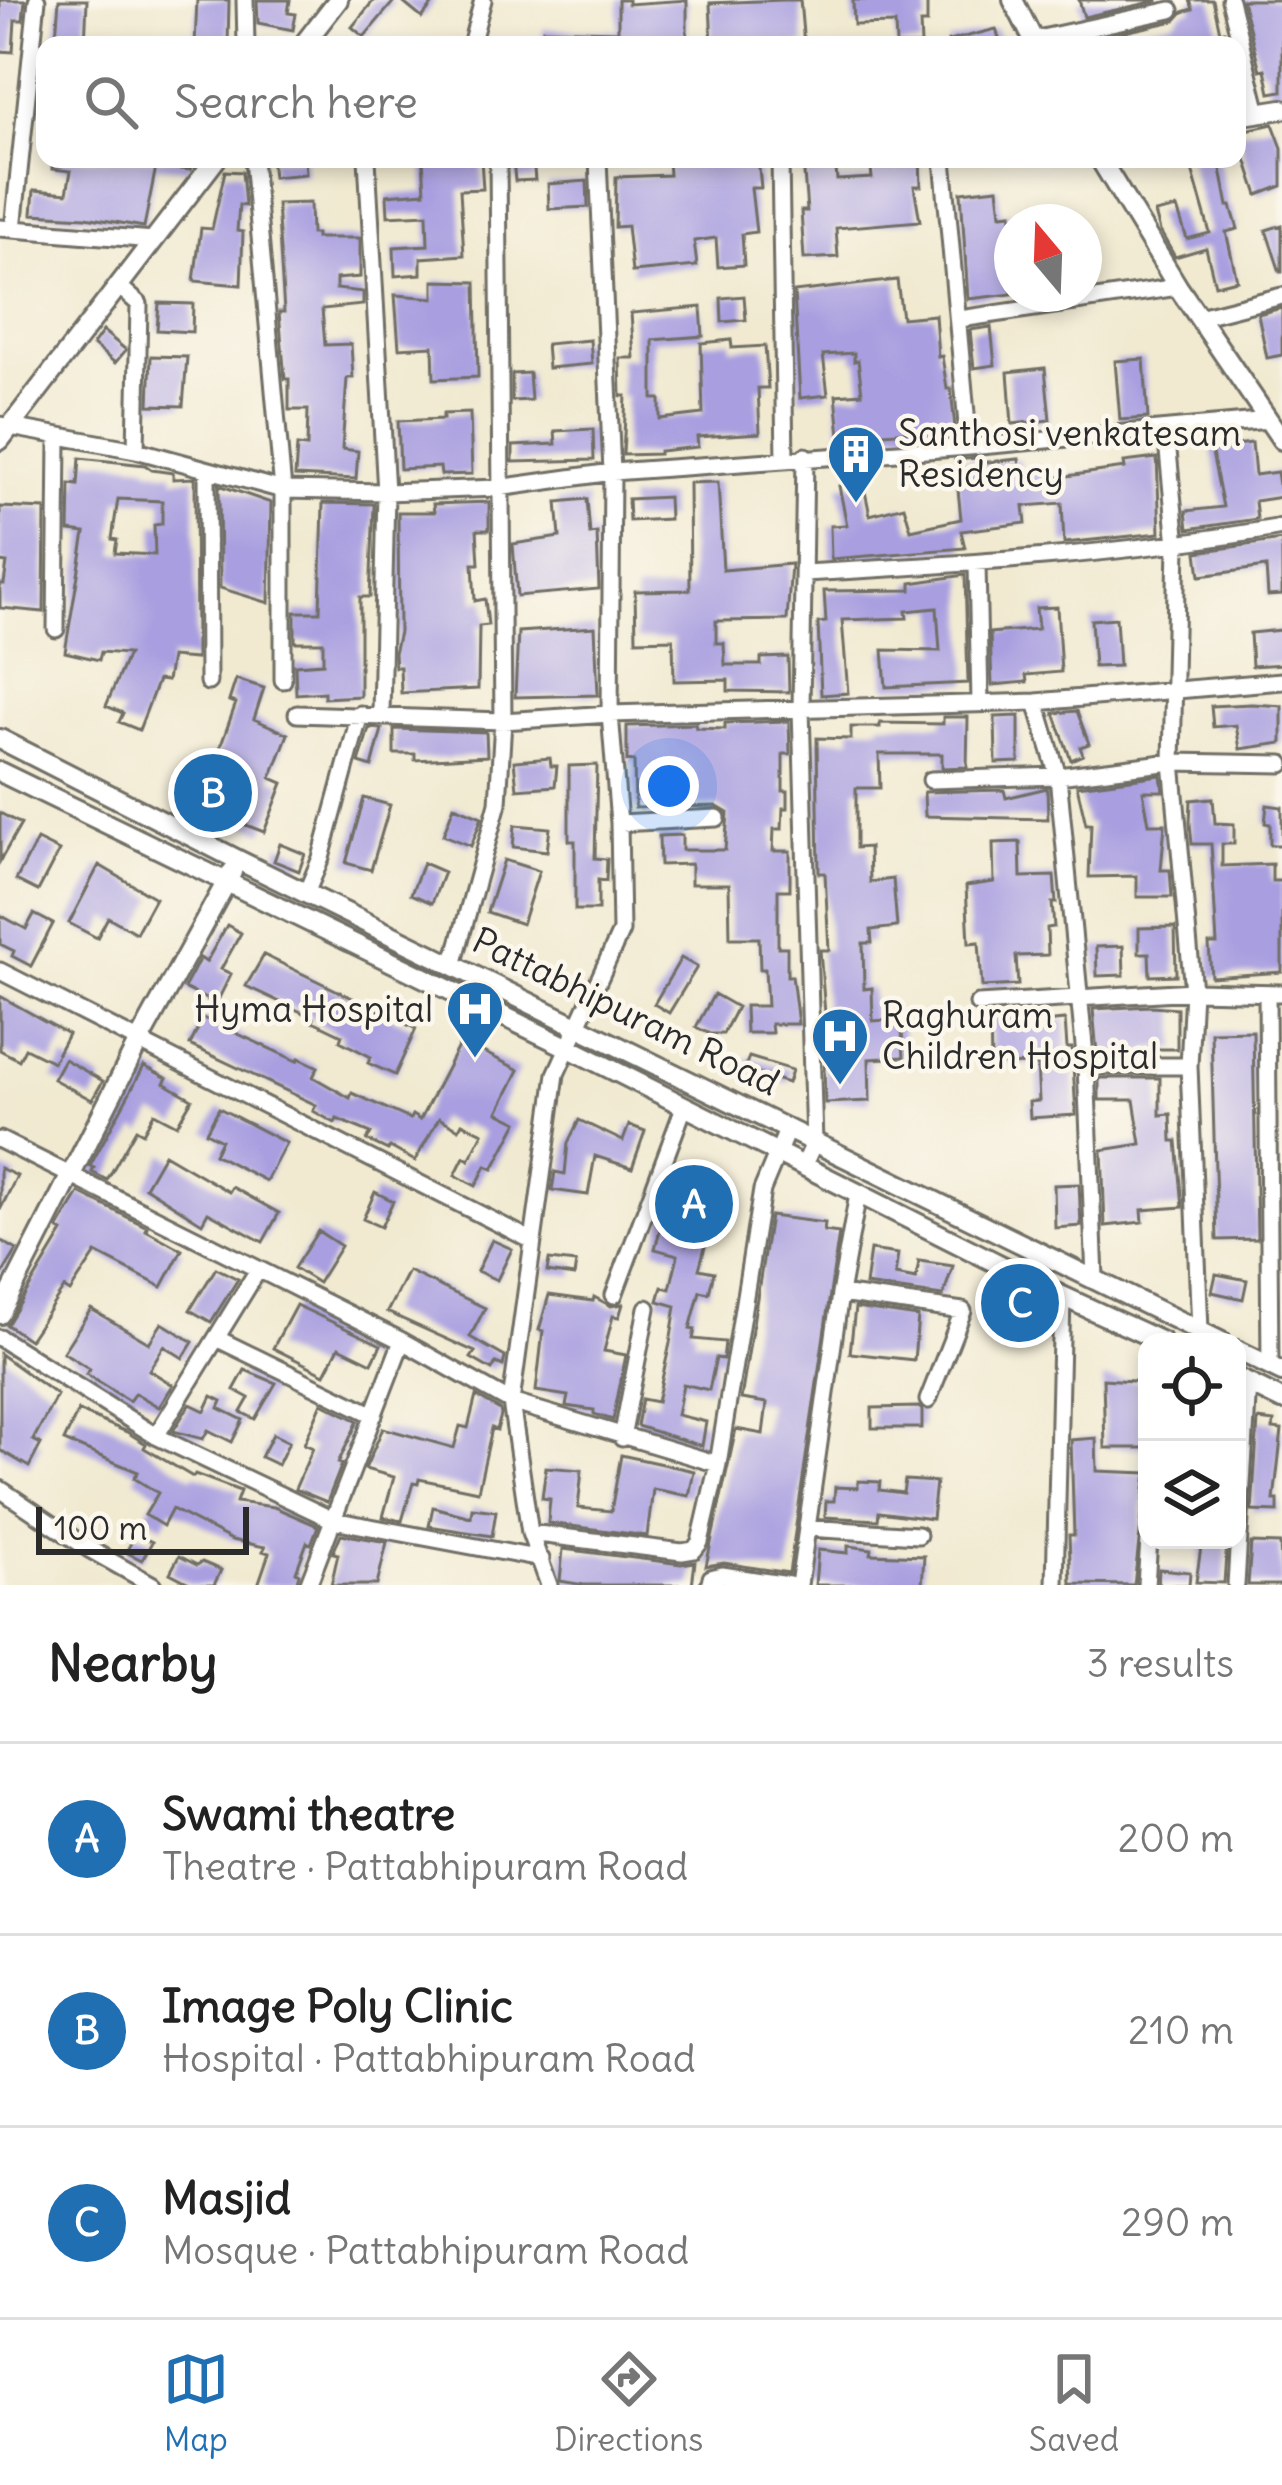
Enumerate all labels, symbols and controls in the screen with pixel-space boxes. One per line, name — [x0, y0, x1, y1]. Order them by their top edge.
search box — [36, 36, 1246, 168]
icon: search — [78, 69, 144, 135]
text: Search here — [174, 74, 418, 130]
north arrow — [994, 204, 1102, 312]
place label: Santhosi venkatesam Residency — [898, 411, 1241, 497]
building icon: Santhosi venkatesam Residency — [825, 423, 887, 505]
pin: B — [174, 748, 252, 838]
your location — [639, 756, 699, 816]
street label: Pattabhipuram Road — [465, 918, 787, 1105]
hospital icon: Hyma Hospital — [444, 978, 506, 1060]
place label: Hyma Hospital — [194, 987, 433, 1032]
place label: Raghuram Children Hospital — [882, 993, 1158, 1079]
hospital icon: Raghuram Children Hospital — [809, 1005, 871, 1087]
pin: A — [655, 1159, 733, 1249]
pin: C — [981, 1258, 1059, 1348]
map controls — [1138, 1333, 1246, 1549]
button: locate — [1138, 1333, 1246, 1441]
button: layers — [1138, 1441, 1246, 1549]
scale bar — [36, 1501, 249, 1554]
text: 100 m — [54, 1507, 147, 1549]
text: Nearby — [48, 1631, 217, 1695]
text: 3 results — [1087, 1639, 1234, 1688]
text: Swami theatre — [162, 1786, 455, 1842]
text: A — [74, 1814, 100, 1863]
text: 200 m — [1118, 1814, 1234, 1863]
text: Theatre · Pattabhipuram Road — [162, 1842, 688, 1891]
text: Image Poly Clinic — [162, 1978, 513, 2034]
text: B — [74, 2006, 100, 2055]
text: 210 m — [1128, 2006, 1234, 2055]
text: Hospital · Pattabhipuram Road — [162, 2034, 696, 2083]
text: Masjid — [162, 2170, 291, 2226]
text: C — [74, 2198, 100, 2247]
text: 290 m — [1121, 2198, 1234, 2247]
text: Mosque · Pattabhipuram Road — [162, 2226, 689, 2275]
tab: Map — [163, 2346, 229, 2460]
tab: Directions — [554, 2346, 703, 2460]
tab: Saved — [1029, 2346, 1119, 2460]

